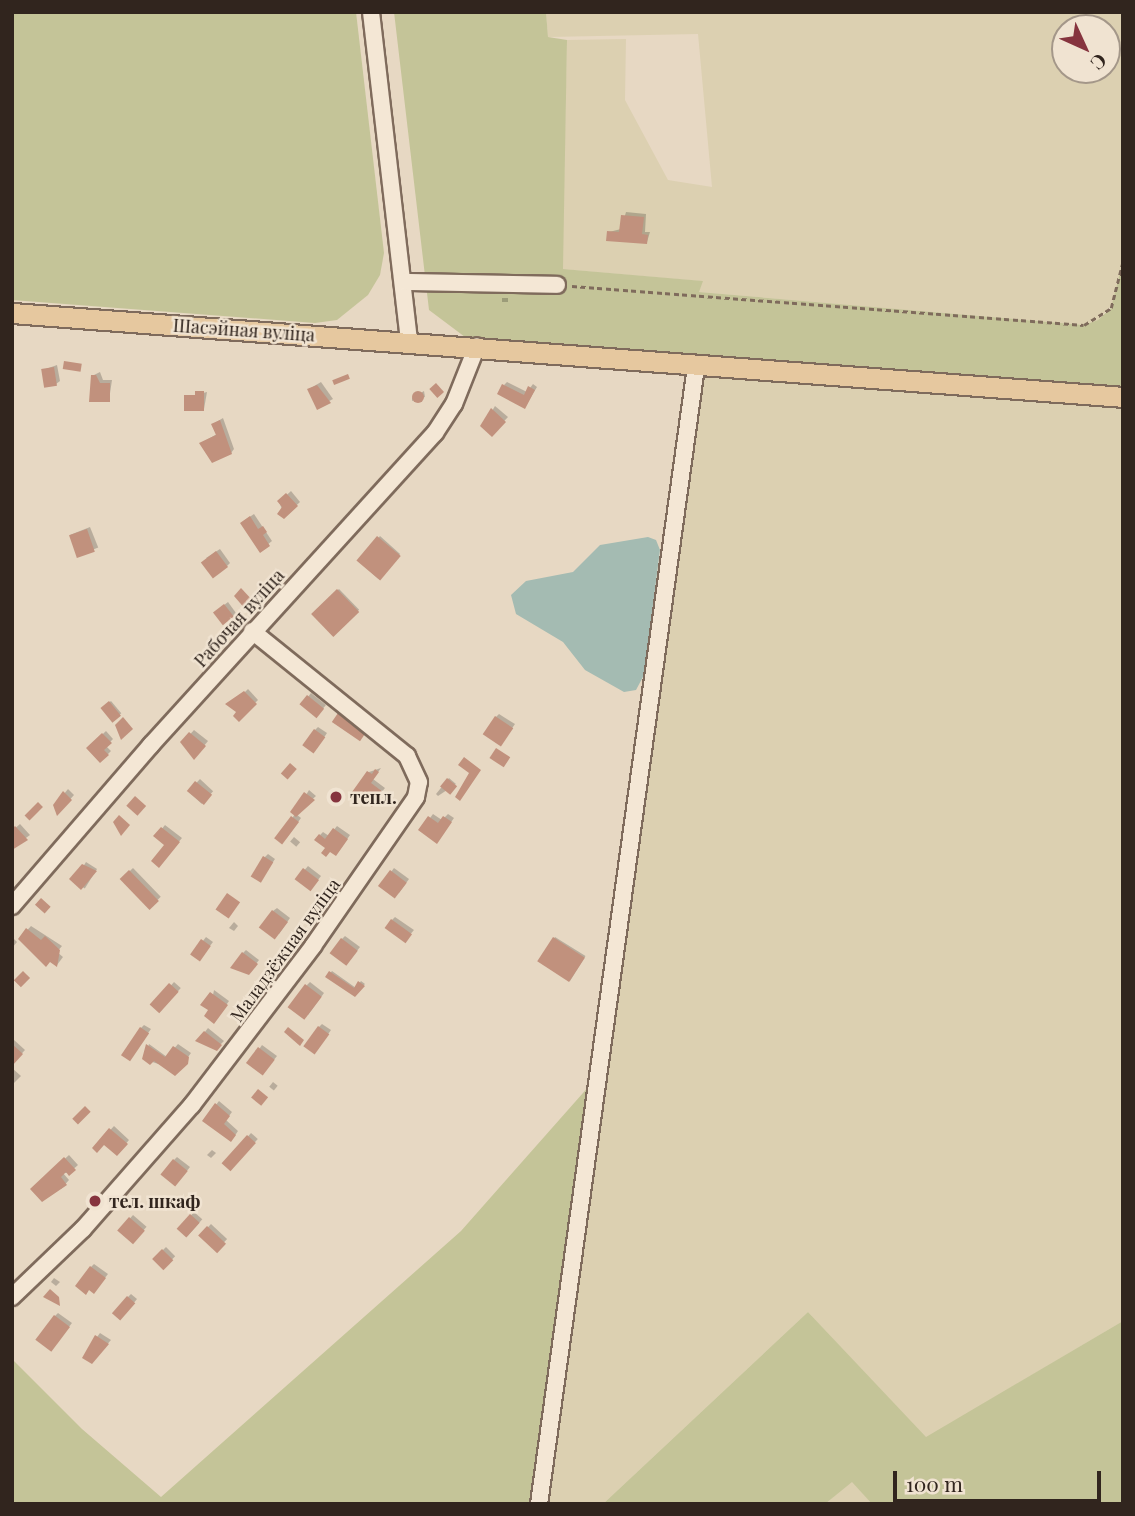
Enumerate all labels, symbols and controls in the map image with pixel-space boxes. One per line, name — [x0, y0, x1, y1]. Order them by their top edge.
north arrow — [1051, 14, 1121, 84]
text: С — [1086, 49, 1113, 76]
street label: Шасэйная вуліца — [172, 314, 316, 346]
street label: Рабочая вуліца — [189, 565, 289, 671]
place label: тепл. — [350, 786, 397, 808]
marker: тепл. — [328, 789, 344, 805]
street label: Маладзёжная вуліца — [226, 874, 344, 1026]
place label: тел. шкаф — [109, 1190, 201, 1212]
marker: тел. шкаф — [87, 1193, 103, 1209]
scale bar — [897, 1456, 1105, 1500]
text: 100 m — [906, 1469, 963, 1497]

